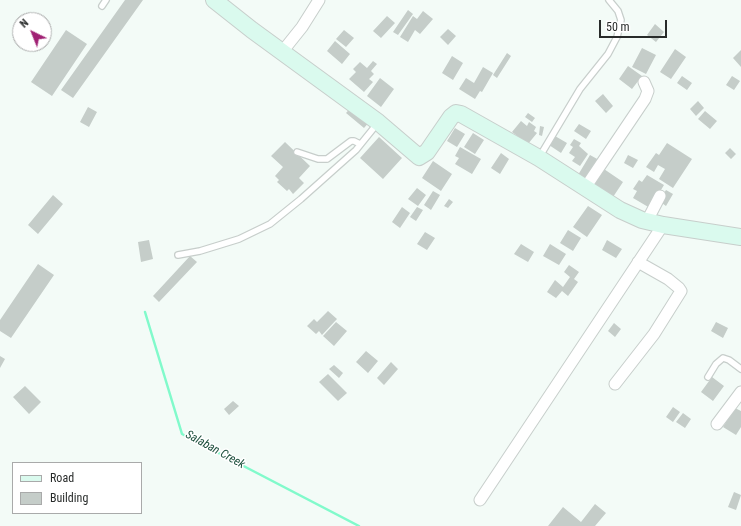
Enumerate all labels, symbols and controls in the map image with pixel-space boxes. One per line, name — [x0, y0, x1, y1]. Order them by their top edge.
north arrow — [12, 12, 52, 52]
scale bar — [601, 12, 669, 38]
text: N — [17, 17, 31, 31]
text: 50 m — [606, 20, 630, 34]
water label: Salaban Creek — [183, 428, 247, 472]
legend — [12, 462, 142, 514]
text: Road — [50, 471, 74, 485]
text: Building — [50, 491, 88, 505]

